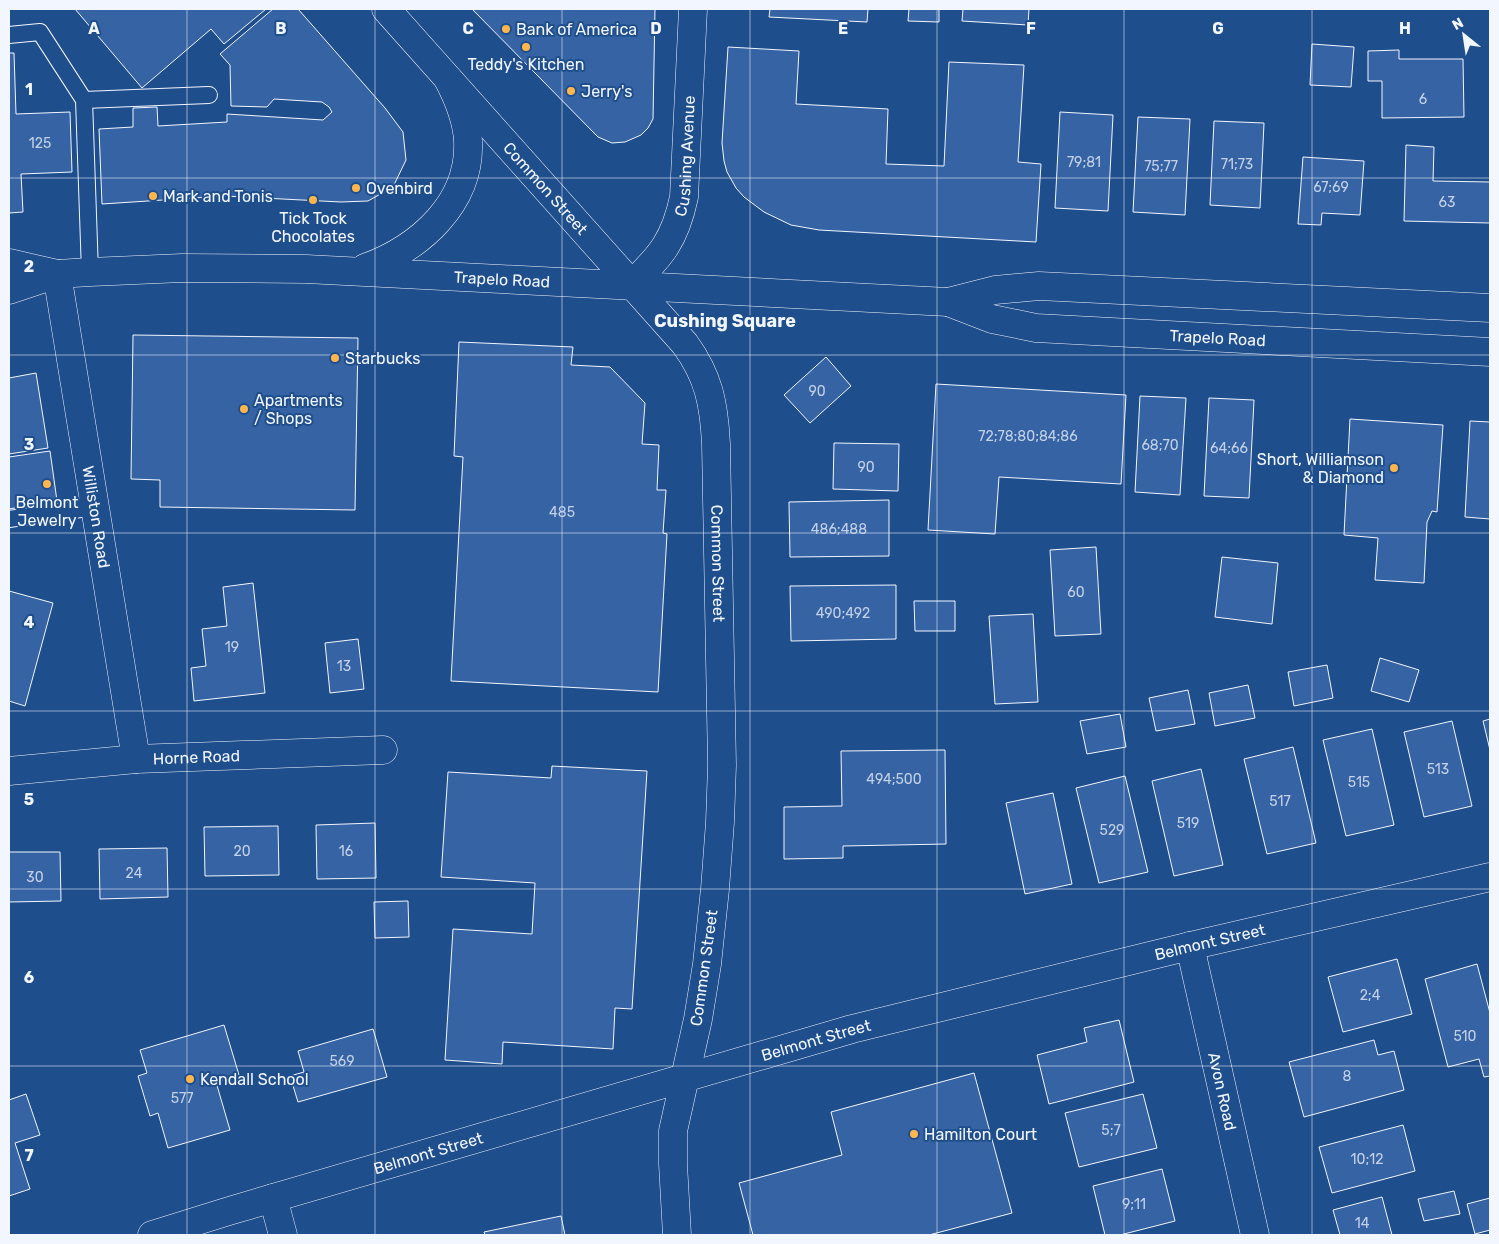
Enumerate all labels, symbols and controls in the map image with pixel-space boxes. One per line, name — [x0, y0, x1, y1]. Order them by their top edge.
north arrow — [1439, 10, 1489, 60]
text: N — [1449, 14, 1466, 34]
text: A — [88, 19, 100, 38]
text: B — [275, 19, 287, 38]
text: C — [462, 19, 474, 38]
text: D — [650, 19, 662, 38]
text: E — [838, 19, 848, 38]
text: F — [1026, 19, 1036, 38]
text: G — [1212, 19, 1224, 38]
text: H — [1399, 19, 1411, 38]
place label: Bank of America — [516, 20, 637, 39]
marker: Bank of America — [500, 23, 512, 35]
marker: Teddy's Kitchen — [520, 41, 532, 53]
place label: Teddy's Kitchen — [468, 55, 584, 74]
text: 1 — [25, 80, 33, 99]
place label: Jerry's — [581, 82, 632, 101]
marker: Jerry's — [565, 85, 577, 97]
house number: 6 — [1419, 91, 1427, 108]
street label: Cushing Avenue — [670, 95, 698, 218]
house number: 125 — [29, 135, 51, 152]
street label: Common Street — [500, 138, 592, 238]
house number: 79;81 — [1067, 154, 1101, 171]
house number: 71;73 — [1221, 156, 1253, 173]
house number: 75;77 — [1144, 158, 1178, 175]
place label: Ovenbird — [366, 179, 433, 198]
house number: 67;69 — [1313, 179, 1349, 196]
marker: Ovenbird — [350, 182, 362, 194]
place label: Mark and Tonis — [163, 187, 273, 206]
marker: Mark and Tonis — [147, 190, 159, 202]
marker: Tick Tock Chocolates — [307, 194, 319, 206]
house number: 63 — [1439, 194, 1455, 211]
place label: Tick Tock Chocolates — [271, 209, 355, 246]
text: 2 — [24, 257, 34, 276]
street label: Trapelo Road — [453, 267, 551, 291]
district label: Cushing Square — [654, 310, 796, 332]
street label: Trapelo Road — [1169, 326, 1266, 350]
place label: Starbucks — [345, 349, 420, 368]
marker: Starbucks — [329, 352, 341, 364]
house number: 90 — [808, 383, 826, 400]
place label: Apartments / Shops — [254, 391, 343, 428]
marker: Apartments / Shops — [238, 403, 250, 415]
house number: 72;78;80;84;86 — [978, 428, 1078, 445]
text: 3 — [24, 435, 34, 454]
house number: 68;70 — [1141, 437, 1179, 454]
house number: 64;66 — [1210, 440, 1248, 457]
place label: Short, Williamson & Diamond — [1257, 450, 1384, 487]
house number: 90 — [857, 459, 875, 476]
marker: Short, Williamson & Diamond — [1388, 462, 1400, 474]
street label: Williston Road — [79, 464, 114, 569]
marker: Belmont Jewelry — [41, 478, 53, 490]
place label: Belmont Jewelry — [16, 493, 78, 530]
house number: 485 — [549, 504, 575, 521]
street label: Common Street — [708, 505, 729, 622]
house number: 486;488 — [811, 521, 867, 538]
house number: 60 — [1067, 584, 1085, 601]
house number: 490;492 — [816, 605, 870, 622]
text: 4 — [24, 613, 35, 632]
house number: 19 — [225, 639, 239, 656]
house number: 13 — [337, 658, 351, 675]
street label: Horne Road — [152, 746, 240, 768]
house number: 513 — [1427, 761, 1449, 778]
house number: 494;500 — [866, 771, 922, 788]
house number: 515 — [1348, 774, 1370, 791]
text: 5 — [24, 790, 34, 809]
house number: 517 — [1269, 793, 1291, 810]
house number: 519 — [1177, 815, 1199, 832]
house number: 529 — [1100, 822, 1124, 839]
house number: 20 — [233, 843, 251, 860]
house number: 16 — [339, 843, 353, 860]
house number: 24 — [126, 865, 143, 882]
house number: 30 — [26, 869, 44, 886]
street label: Common Street — [686, 909, 722, 1027]
street label: Belmont Street — [1153, 920, 1267, 964]
text: 6 — [24, 968, 34, 987]
house number: 2;4 — [1360, 987, 1381, 1004]
street label: Belmont Street — [759, 1015, 873, 1065]
house number: 510 — [1454, 1028, 1477, 1045]
street label: Avon Road — [1205, 1050, 1241, 1132]
house number: 569 — [329, 1053, 355, 1070]
house number: 8 — [1343, 1068, 1352, 1085]
place label: Kendall School — [200, 1070, 309, 1089]
marker: Kendall School — [184, 1073, 196, 1085]
house number: 577 — [171, 1090, 193, 1107]
house number: 5;7 — [1101, 1122, 1121, 1139]
place label: Hamilton Court — [924, 1125, 1037, 1144]
street label: Belmont Street — [371, 1128, 485, 1178]
marker: Hamilton Court — [908, 1128, 920, 1140]
text: 7 — [24, 1146, 34, 1165]
house number: 10;12 — [1351, 1151, 1383, 1168]
house number: 9;11 — [1122, 1196, 1146, 1213]
house number: 14 — [1355, 1215, 1370, 1232]

